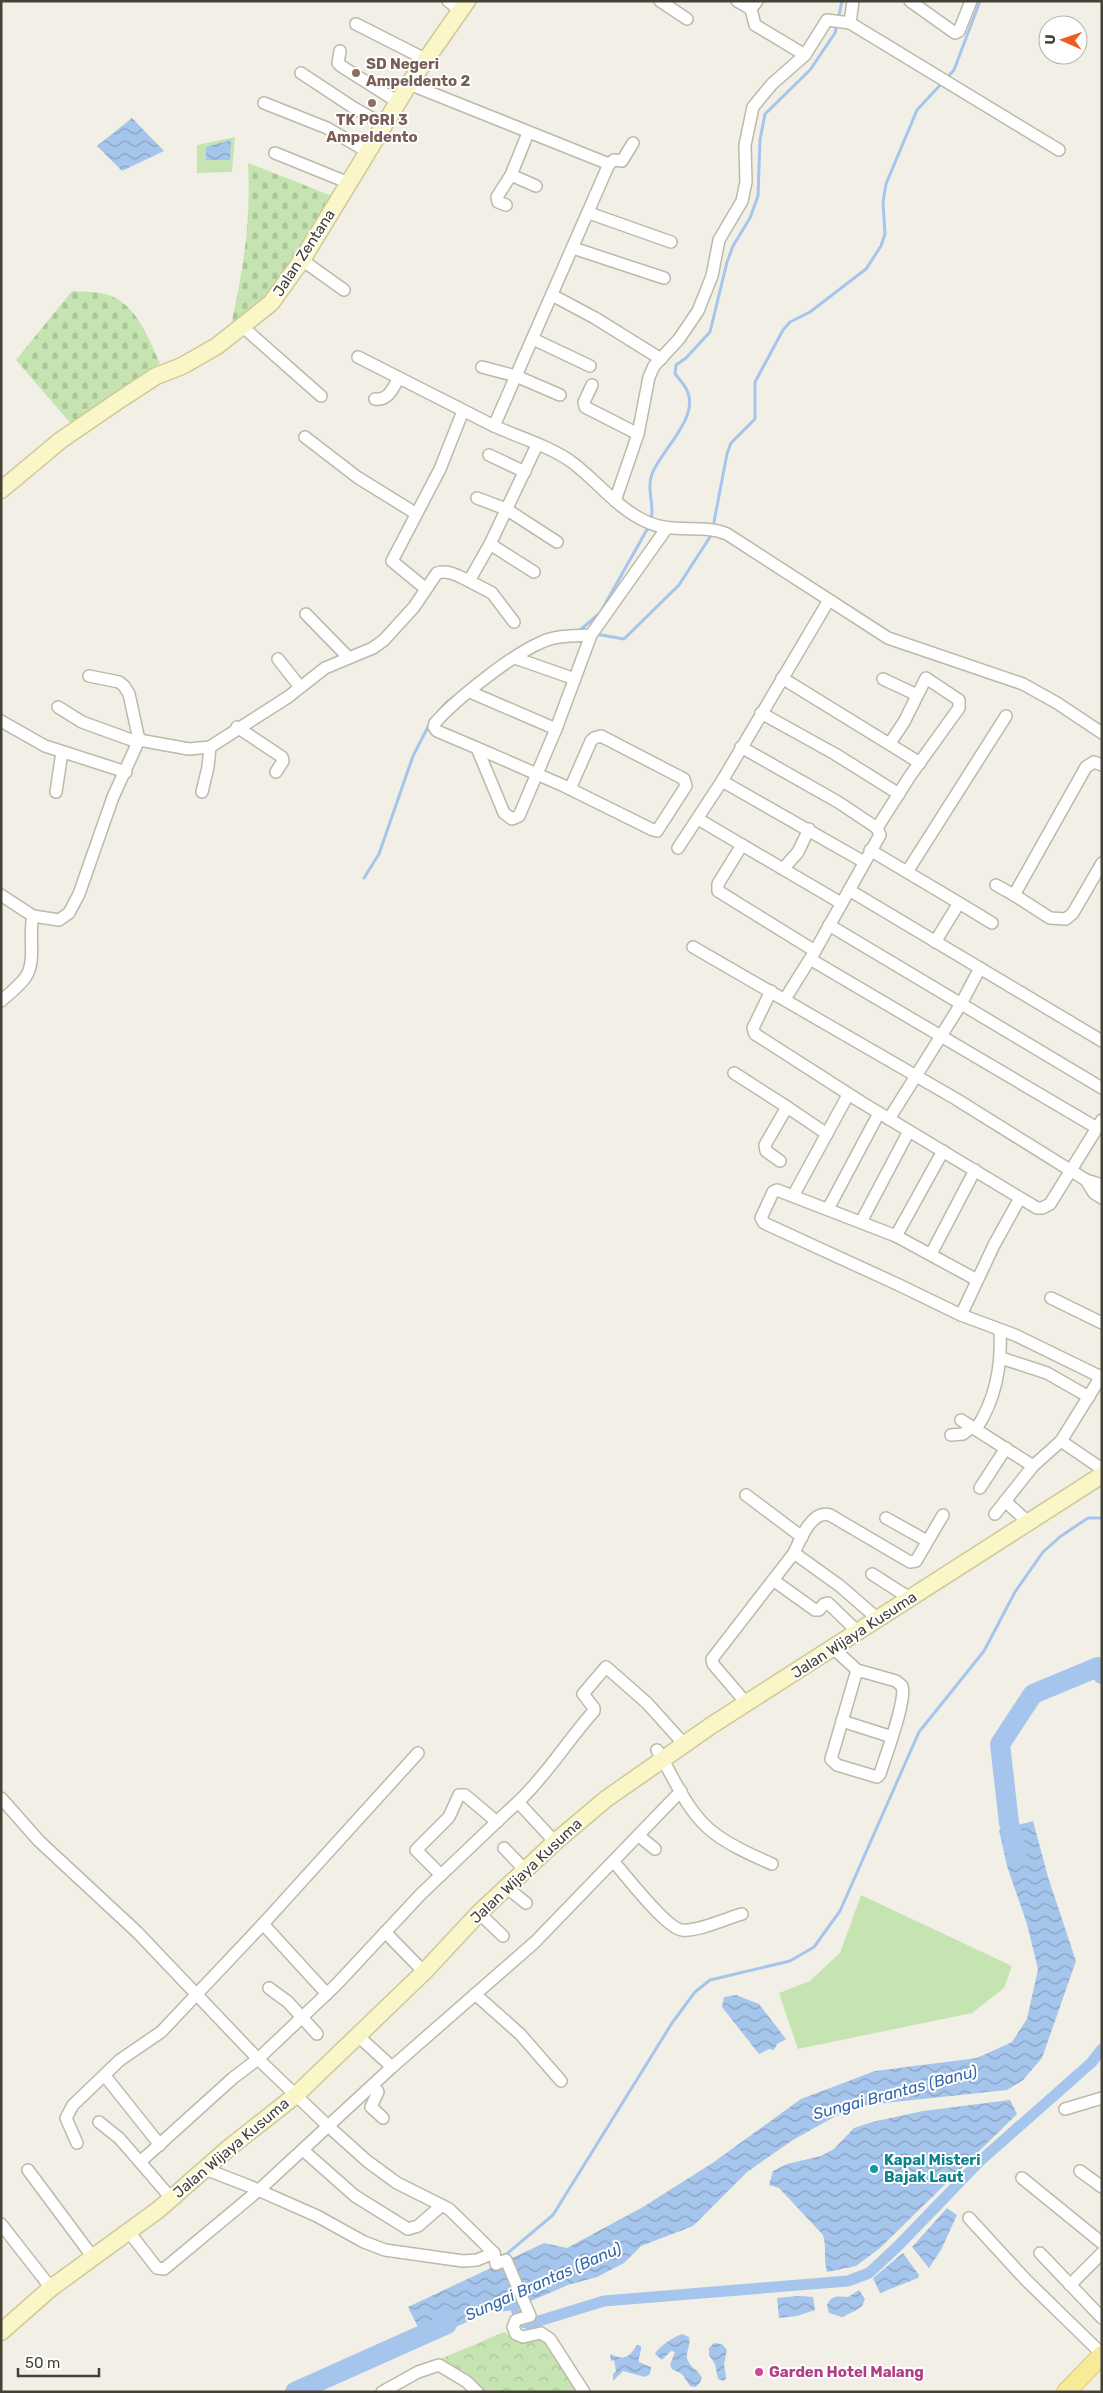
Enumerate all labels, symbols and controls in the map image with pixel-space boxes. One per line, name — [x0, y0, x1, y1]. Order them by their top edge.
north arrow — [1038, 15, 1088, 65]
text: U — [1042, 34, 1059, 45]
place label: SD Negeri Ampeldento 2 — [366, 55, 470, 90]
marker: SD Negeri Ampeldento 2 — [350, 67, 362, 79]
marker: TK PGRI 3 Ampeldento — [366, 97, 378, 109]
place label: TK PGRI 3 Ampeldento — [326, 111, 418, 146]
street label: Jalan Zentana — [269, 206, 339, 300]
street label: Jalan Wijaya Kusuma — [788, 1588, 920, 1682]
street label: Jalan Wijaya Kusuma — [467, 1815, 585, 1927]
water label: Sungai Brantas (Banu) — [811, 2061, 980, 2124]
street label: Jalan Wijaya Kusuma — [169, 2094, 293, 2202]
place label: Kapal Misteri Bajak Laut — [884, 2151, 980, 2186]
marker: Kapal Misteri Bajak Laut — [868, 2163, 880, 2175]
water label: Sungai Brantas (Banu) — [462, 2238, 625, 2325]
scale bar — [18, 2346, 99, 2378]
text: 50 m — [25, 2354, 60, 2372]
place label: Garden Hotel Malang — [769, 2363, 924, 2381]
marker: Garden Hotel Malang — [753, 2366, 765, 2378]

